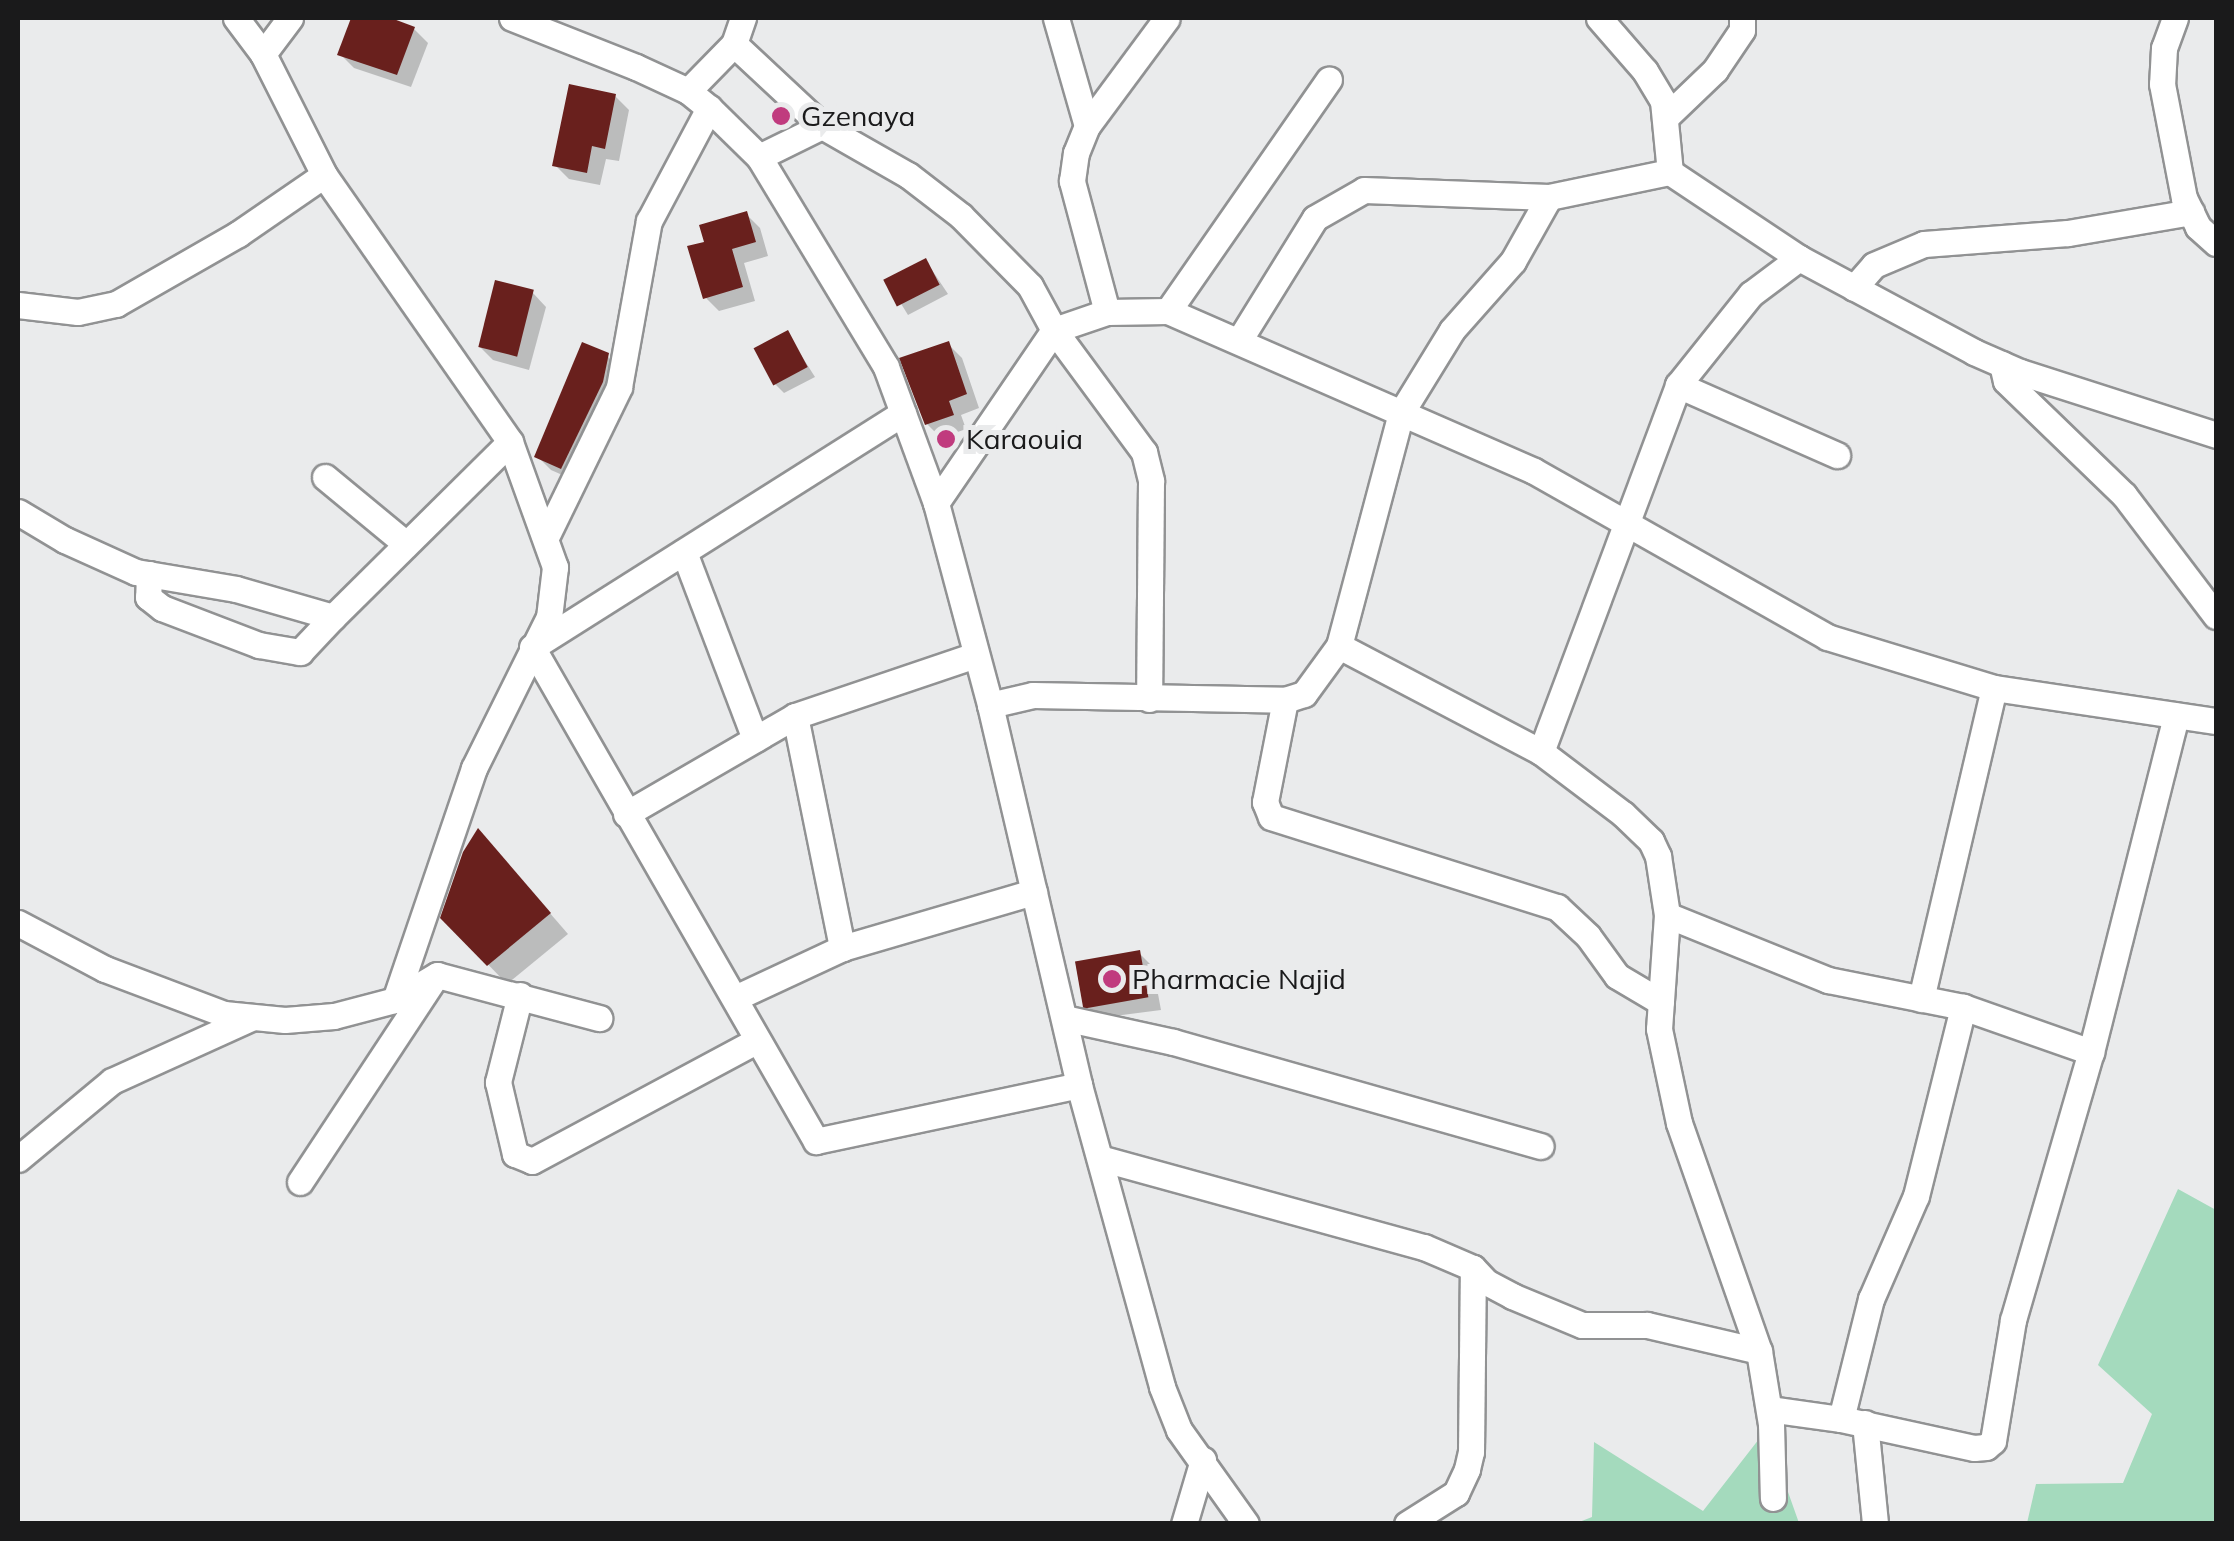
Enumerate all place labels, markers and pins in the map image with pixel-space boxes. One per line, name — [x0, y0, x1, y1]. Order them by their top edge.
place label: Gzenaya — [801, 99, 915, 133]
marker: Gzenaya — [770, 105, 792, 127]
place label: Karaouia — [966, 422, 1083, 456]
marker: Karaouia — [935, 428, 957, 450]
place label: Pharmacie Najid — [1132, 962, 1346, 996]
marker: Pharmacie Najid — [1101, 968, 1123, 990]

